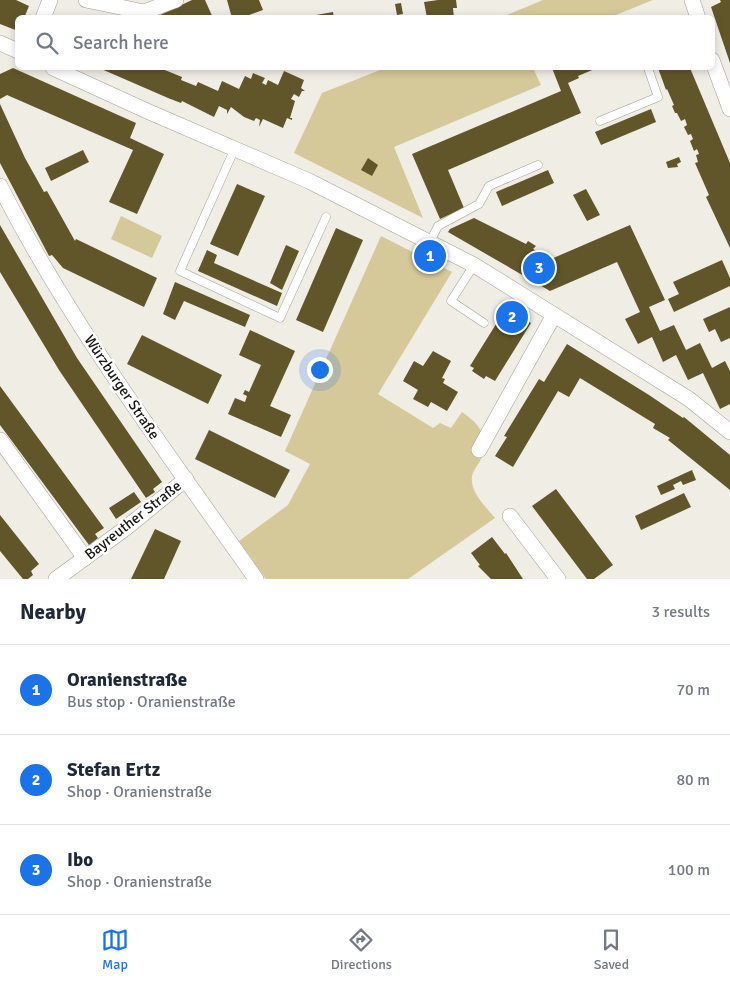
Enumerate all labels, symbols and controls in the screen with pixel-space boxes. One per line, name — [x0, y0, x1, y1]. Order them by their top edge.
search box — [15, 15, 715, 70]
icon: search — [33, 29, 61, 57]
text: Search here — [73, 31, 169, 55]
pin: 1 — [414, 237, 446, 275]
pin: 3 — [523, 249, 555, 287]
pin: 2 — [496, 298, 528, 336]
street label: Würzburger Straße — [80, 331, 164, 443]
your location — [307, 357, 333, 383]
street label: Bayreuther Straße — [81, 477, 185, 563]
text: Nearby — [20, 599, 86, 625]
text: 3 results — [651, 602, 710, 622]
text: Oranienstraße — [67, 668, 187, 692]
text: 1 — [32, 680, 40, 700]
text: 70 m — [676, 680, 710, 700]
text: Bus stop · Oranienstraße — [67, 692, 236, 712]
text: Stefan Ertz — [67, 758, 160, 782]
text: 2 — [32, 770, 40, 790]
text: 80 m — [676, 770, 710, 790]
text: Shop · Oranienstraße — [67, 782, 212, 802]
text: Ibo — [67, 848, 93, 872]
text: 3 — [32, 860, 40, 880]
text: 100 m — [668, 860, 710, 880]
text: Shop · Oranienstraße — [67, 872, 212, 892]
tab: Map — [101, 926, 129, 973]
tab: Directions — [331, 926, 392, 973]
tab: Saved — [594, 926, 629, 973]

